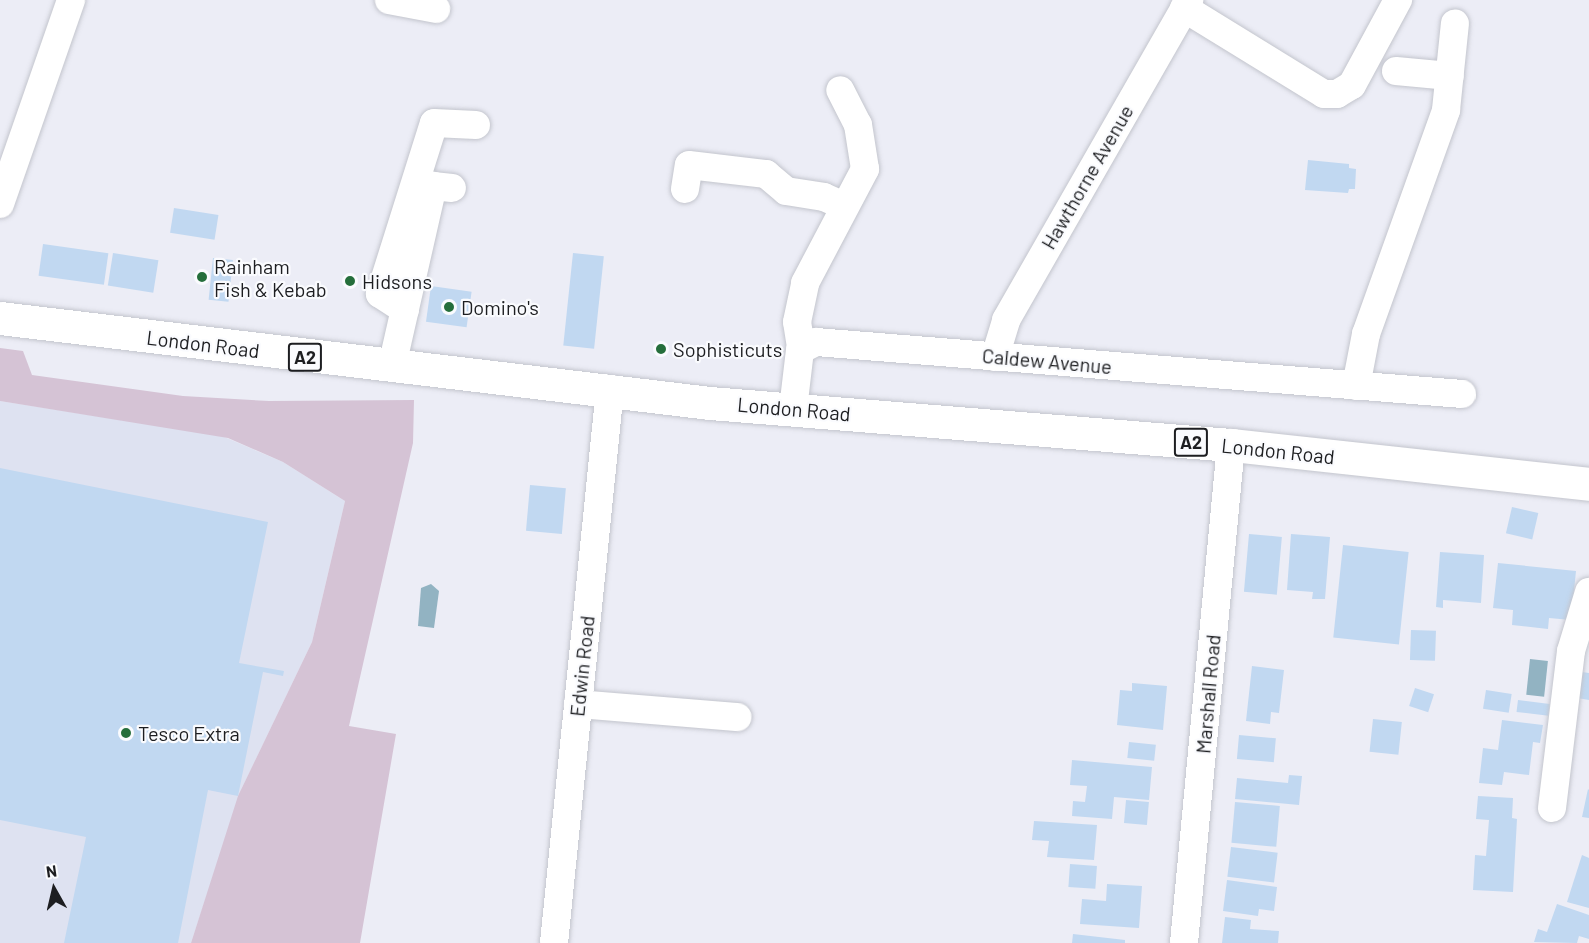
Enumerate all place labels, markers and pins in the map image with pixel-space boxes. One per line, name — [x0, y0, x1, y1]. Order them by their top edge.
place label: Rainham Fish & Kebab — [214, 254, 327, 301]
place label: Hidsons — [362, 269, 432, 293]
marker: Rainham Fish & Kebab — [195, 270, 209, 284]
marker: Hidsons — [343, 274, 357, 288]
place label: Domino's — [461, 295, 539, 319]
marker: Domino's — [442, 300, 456, 314]
place label: Sophisticuts — [673, 337, 782, 361]
marker: Sophisticuts — [654, 342, 668, 356]
place label: Tesco Extra — [138, 721, 240, 745]
marker: Tesco Extra — [119, 726, 133, 740]

